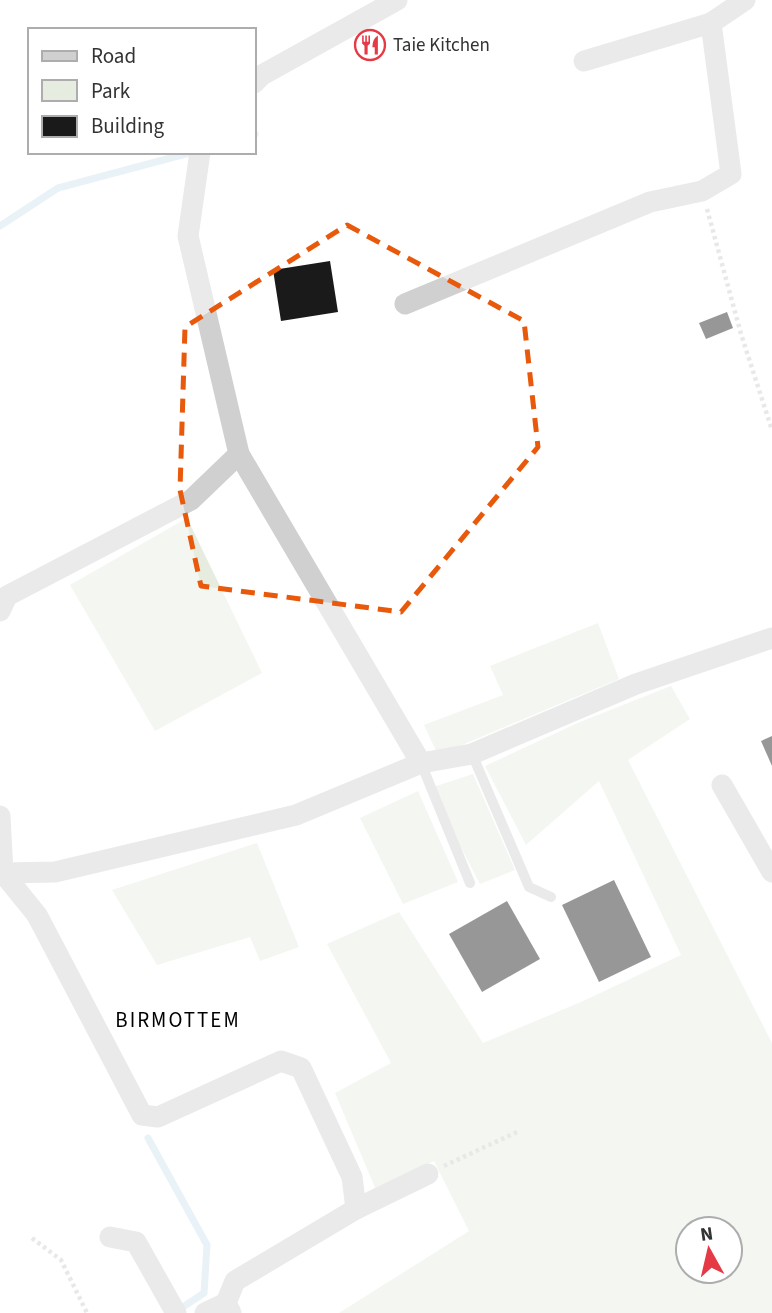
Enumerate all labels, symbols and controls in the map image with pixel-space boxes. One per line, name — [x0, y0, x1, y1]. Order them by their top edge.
legend — [28, 28, 256, 154]
restaurant icon: Taie Kitchen — [353, 28, 387, 62]
place label: Taie Kitchen — [393, 32, 490, 59]
text: Road — [91, 41, 136, 71]
text: Park — [91, 76, 131, 106]
text: Building — [91, 111, 165, 141]
district label: BIRMOTTEM — [115, 1005, 241, 1035]
north arrow — [674, 1215, 744, 1285]
text: N — [699, 1220, 715, 1249]

